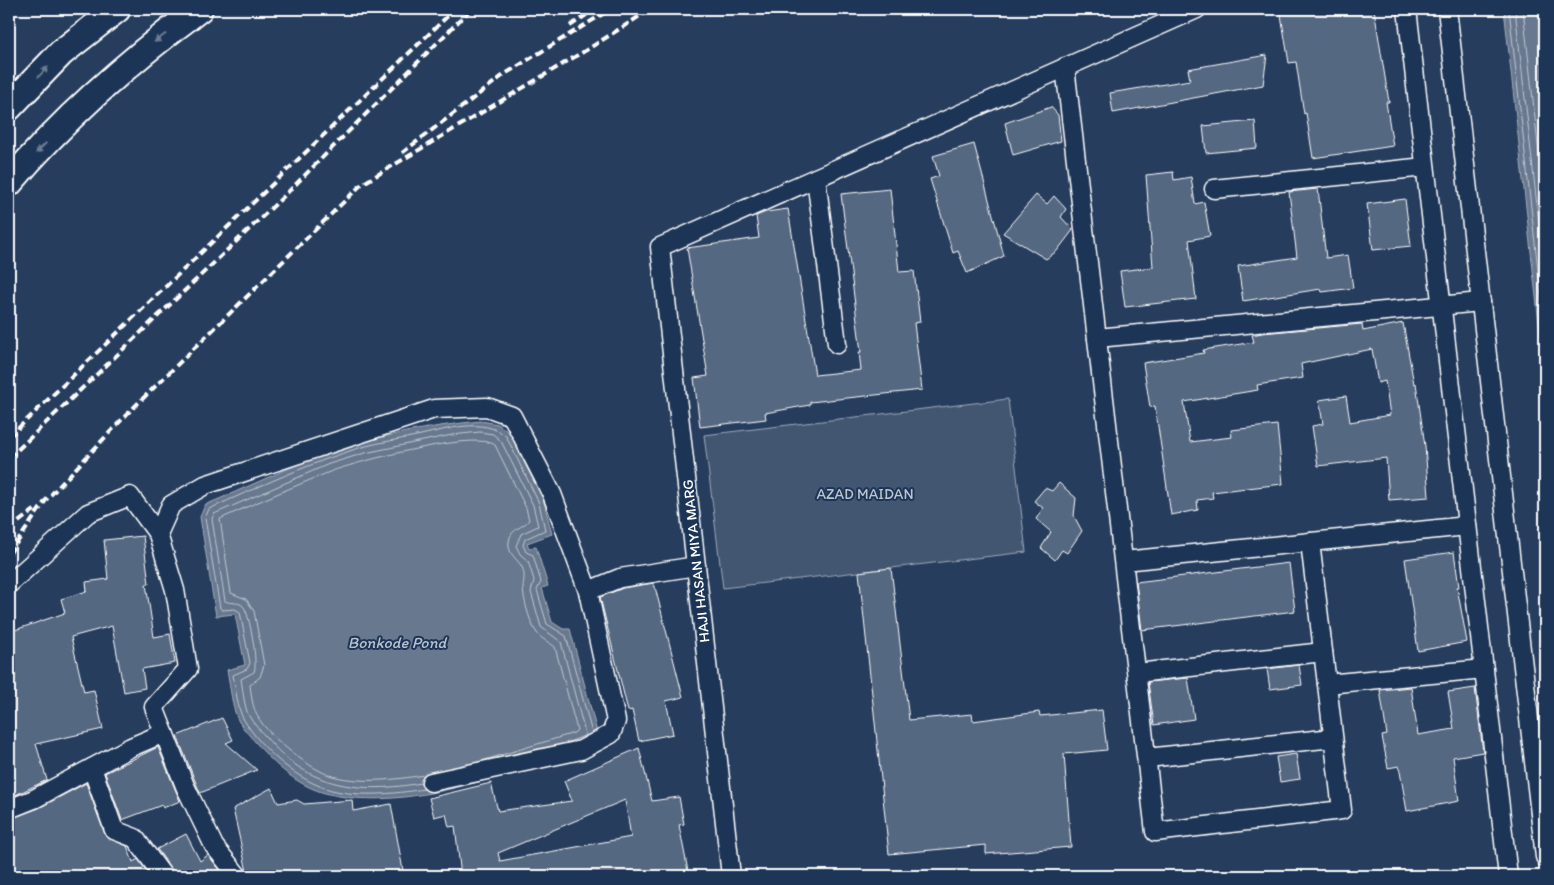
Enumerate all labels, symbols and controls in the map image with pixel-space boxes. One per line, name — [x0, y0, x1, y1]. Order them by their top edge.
one-way arrow — [153, 33, 167, 43]
one-way arrow — [37, 67, 49, 79]
one-way arrow — [35, 141, 47, 153]
street label: HAJI HASAN MIYA MARG — [678, 478, 714, 644]
park label: AZAD MAIDAN — [816, 485, 914, 503]
water label: Bonkode Pond — [348, 633, 448, 652]

